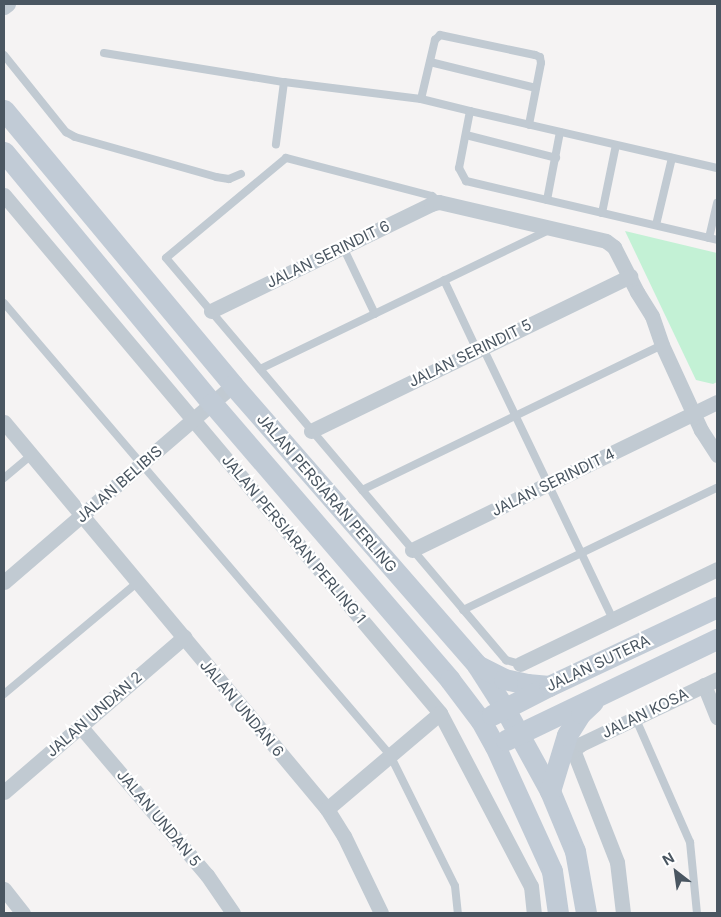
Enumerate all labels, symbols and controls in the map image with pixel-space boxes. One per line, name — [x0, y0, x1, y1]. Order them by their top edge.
street label: JALAN SERINDIT 6 — [264, 216, 392, 292]
street label: JALAN SERINDIT 5 — [406, 315, 534, 391]
street label: JALAN PERSIARAN PERLING — [253, 410, 401, 576]
street label: JALAN BELIBIS — [72, 442, 166, 526]
street label: JALAN SERINDIT 4 — [488, 444, 618, 520]
street label: JALAN PERSIARAN PERLING 1 — [218, 451, 370, 627]
street label: JALAN SUTERA — [543, 631, 653, 695]
street label: JALAN UNDAN 6 — [196, 656, 288, 760]
street label: JALAN UNDAN 2 — [43, 668, 145, 760]
street label: JALAN KOSA — [599, 684, 691, 742]
street label: JALAN UNDAN 5 — [113, 766, 205, 870]
north arrow — [651, 847, 701, 897]
text: N — [659, 849, 677, 869]

